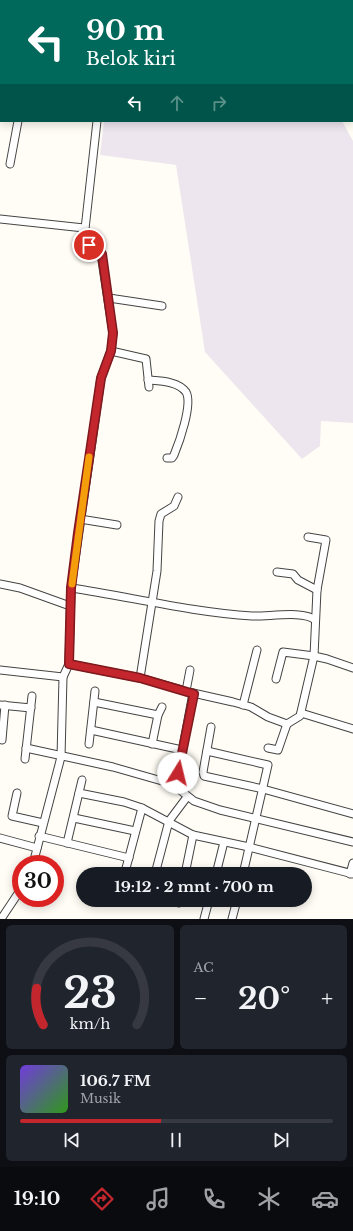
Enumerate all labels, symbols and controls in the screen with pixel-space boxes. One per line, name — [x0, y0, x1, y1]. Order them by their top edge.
text: 90 m — [86, 13, 164, 48]
icon: left — [20, 16, 72, 68]
text: Belok kiri — [86, 48, 176, 70]
icon: left — [124, 92, 146, 114]
icon: ahead — [166, 92, 188, 114]
icon: right — [208, 92, 230, 114]
pin — [72, 228, 106, 262]
icon: arrive — [78, 234, 100, 256]
position arrow — [157, 752, 199, 794]
speed limit sign: 30 — [12, 855, 64, 907]
text: 19:12 · 2 mnt · 700 m — [114, 877, 274, 896]
text: AC — [194, 959, 214, 976]
text: 23 — [63, 968, 117, 1019]
text: 20° — [238, 980, 290, 1017]
text: − — [194, 985, 207, 1012]
text: + — [321, 985, 333, 1012]
text: km/h — [69, 1015, 110, 1033]
text: 106.7 FM — [80, 1071, 151, 1090]
text: Musik — [80, 1090, 121, 1107]
icon: previous — [61, 1129, 83, 1151]
icon: pause — [165, 1129, 187, 1151]
icon: next — [270, 1129, 292, 1151]
icon: directions — [88, 1185, 116, 1213]
icon: music — [144, 1185, 172, 1213]
icon: phone — [200, 1185, 228, 1213]
icon: climate — [255, 1185, 283, 1213]
icon: car — [311, 1185, 339, 1213]
text: 19:10 — [14, 1188, 60, 1210]

